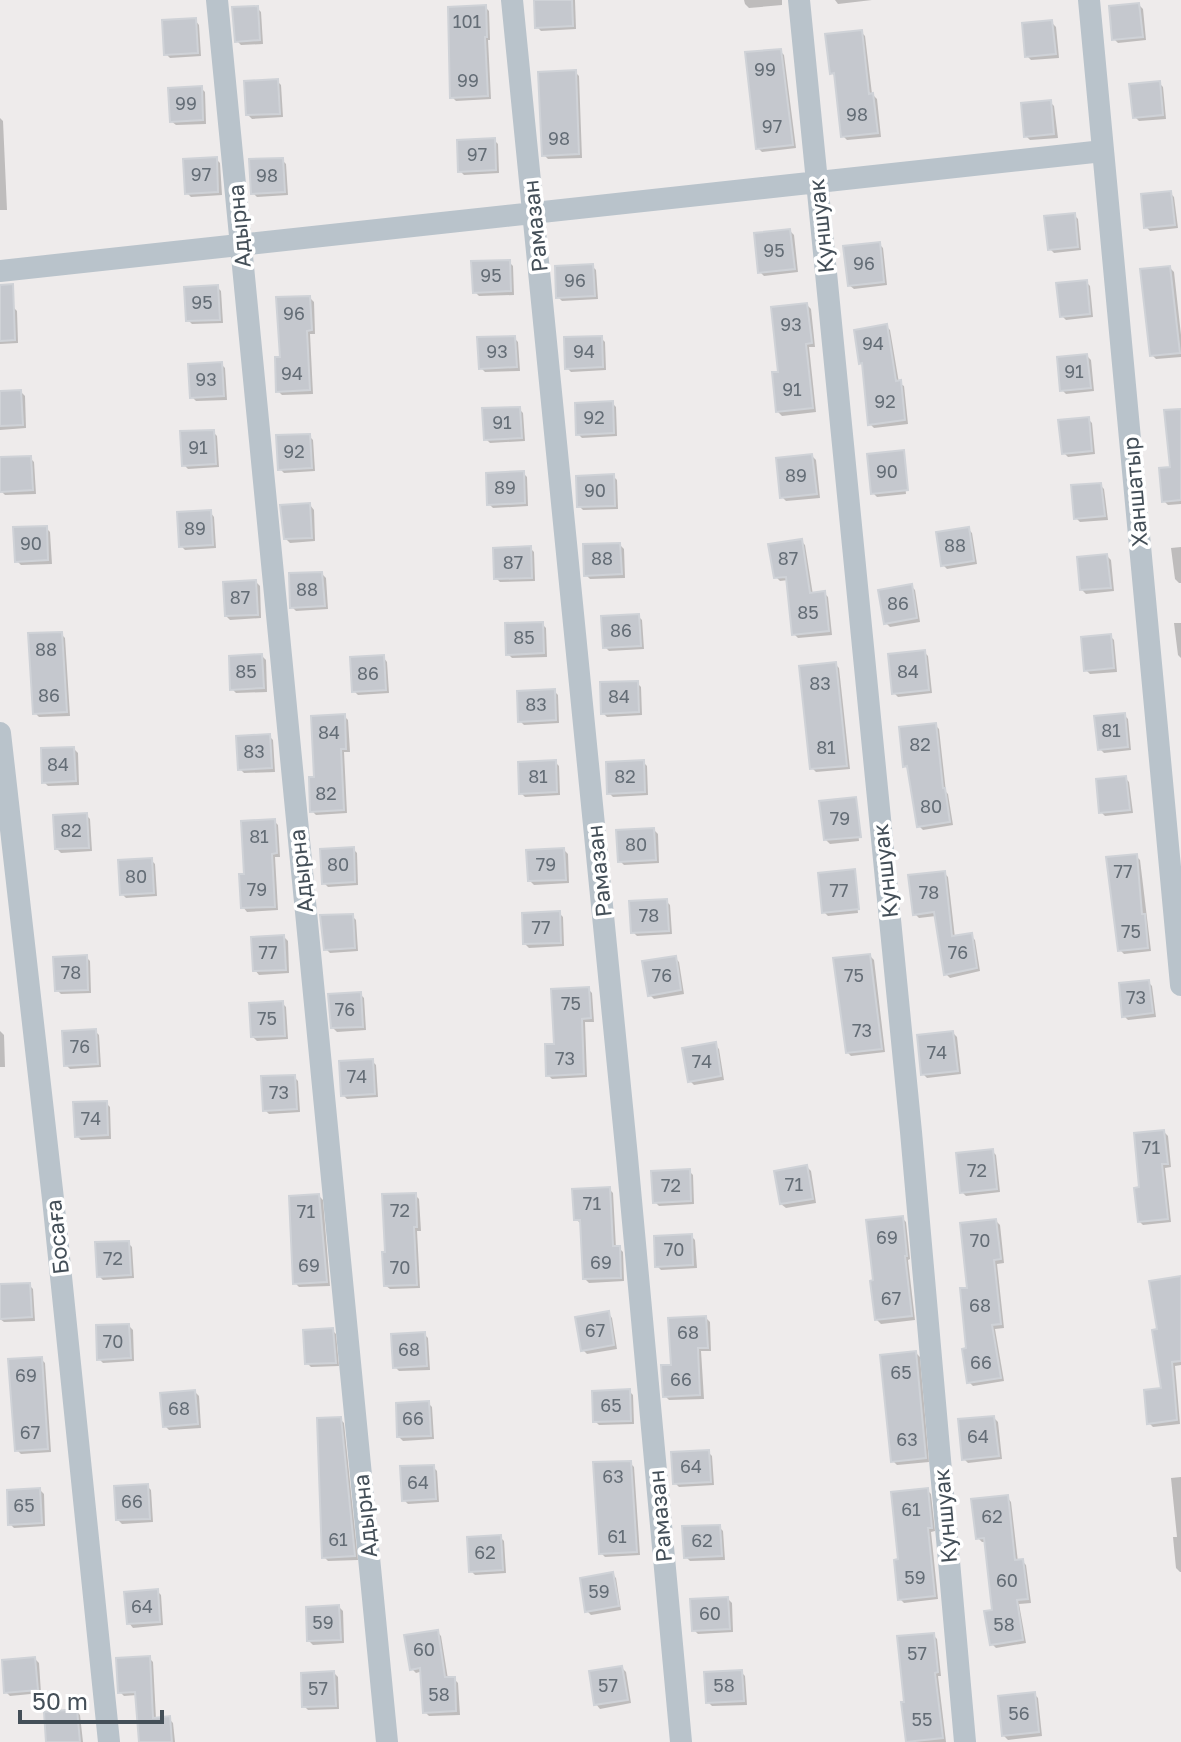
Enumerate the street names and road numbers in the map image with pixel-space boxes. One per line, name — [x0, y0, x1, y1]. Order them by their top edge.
street label: Куншуак — [802, 177, 839, 275]
street label: Рамазан — [516, 179, 553, 273]
street label: Адырна — [221, 183, 256, 269]
street label: Ханшатыр — [1116, 436, 1153, 548]
street label: Куншуак — [866, 822, 903, 920]
street label: Рамазан — [580, 824, 617, 918]
street label: Адырна — [283, 828, 318, 914]
street label: Босаға — [39, 1198, 74, 1276]
street label: Куншуак — [927, 1467, 962, 1564]
street label: Рамазан — [642, 1469, 677, 1563]
street label: Адырна — [347, 1473, 382, 1559]

